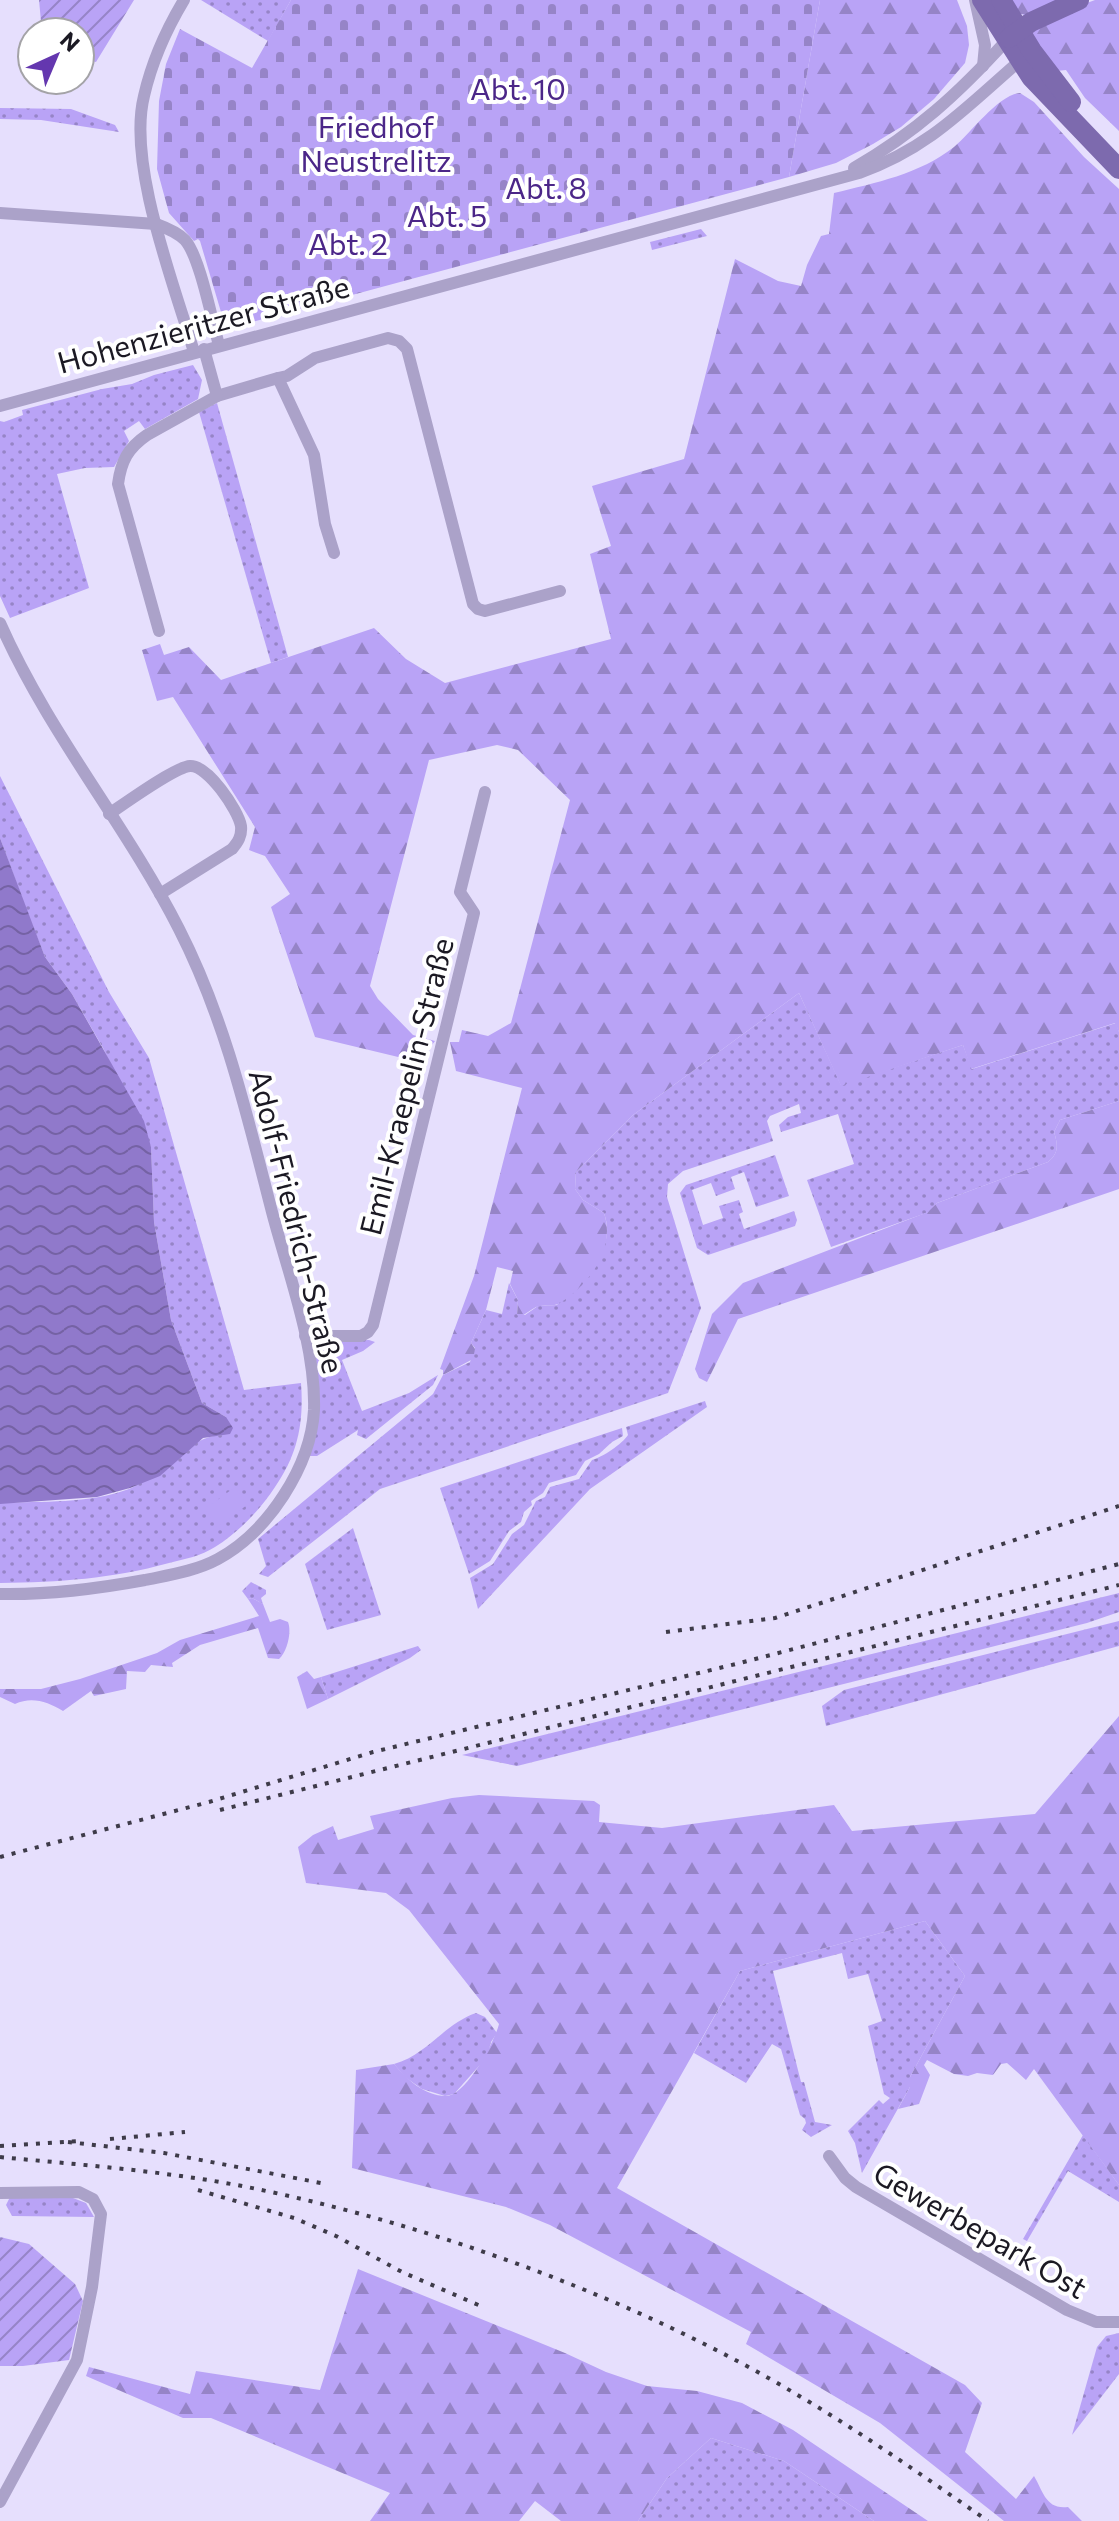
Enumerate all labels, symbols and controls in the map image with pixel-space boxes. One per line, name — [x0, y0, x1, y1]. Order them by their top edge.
north arrow — [16, 16, 96, 96]
text: N — [55, 26, 86, 57]
park label: Abt. 10 — [470, 69, 566, 106]
park label: Friedhof Neustrelitz — [301, 107, 451, 178]
park label: Abt. 8 — [505, 168, 587, 205]
park label: Abt. 5 — [407, 196, 487, 233]
park label: Abt. 2 — [308, 224, 388, 261]
street label: Hohenzieritzer Straße — [53, 266, 353, 380]
street label: Emil-Kraepelin-Straße — [350, 934, 460, 1238]
street label: Adolf-Friedrich-Straße — [242, 1065, 354, 1377]
street label: Gewerbepark Ost — [868, 2153, 1094, 2305]

